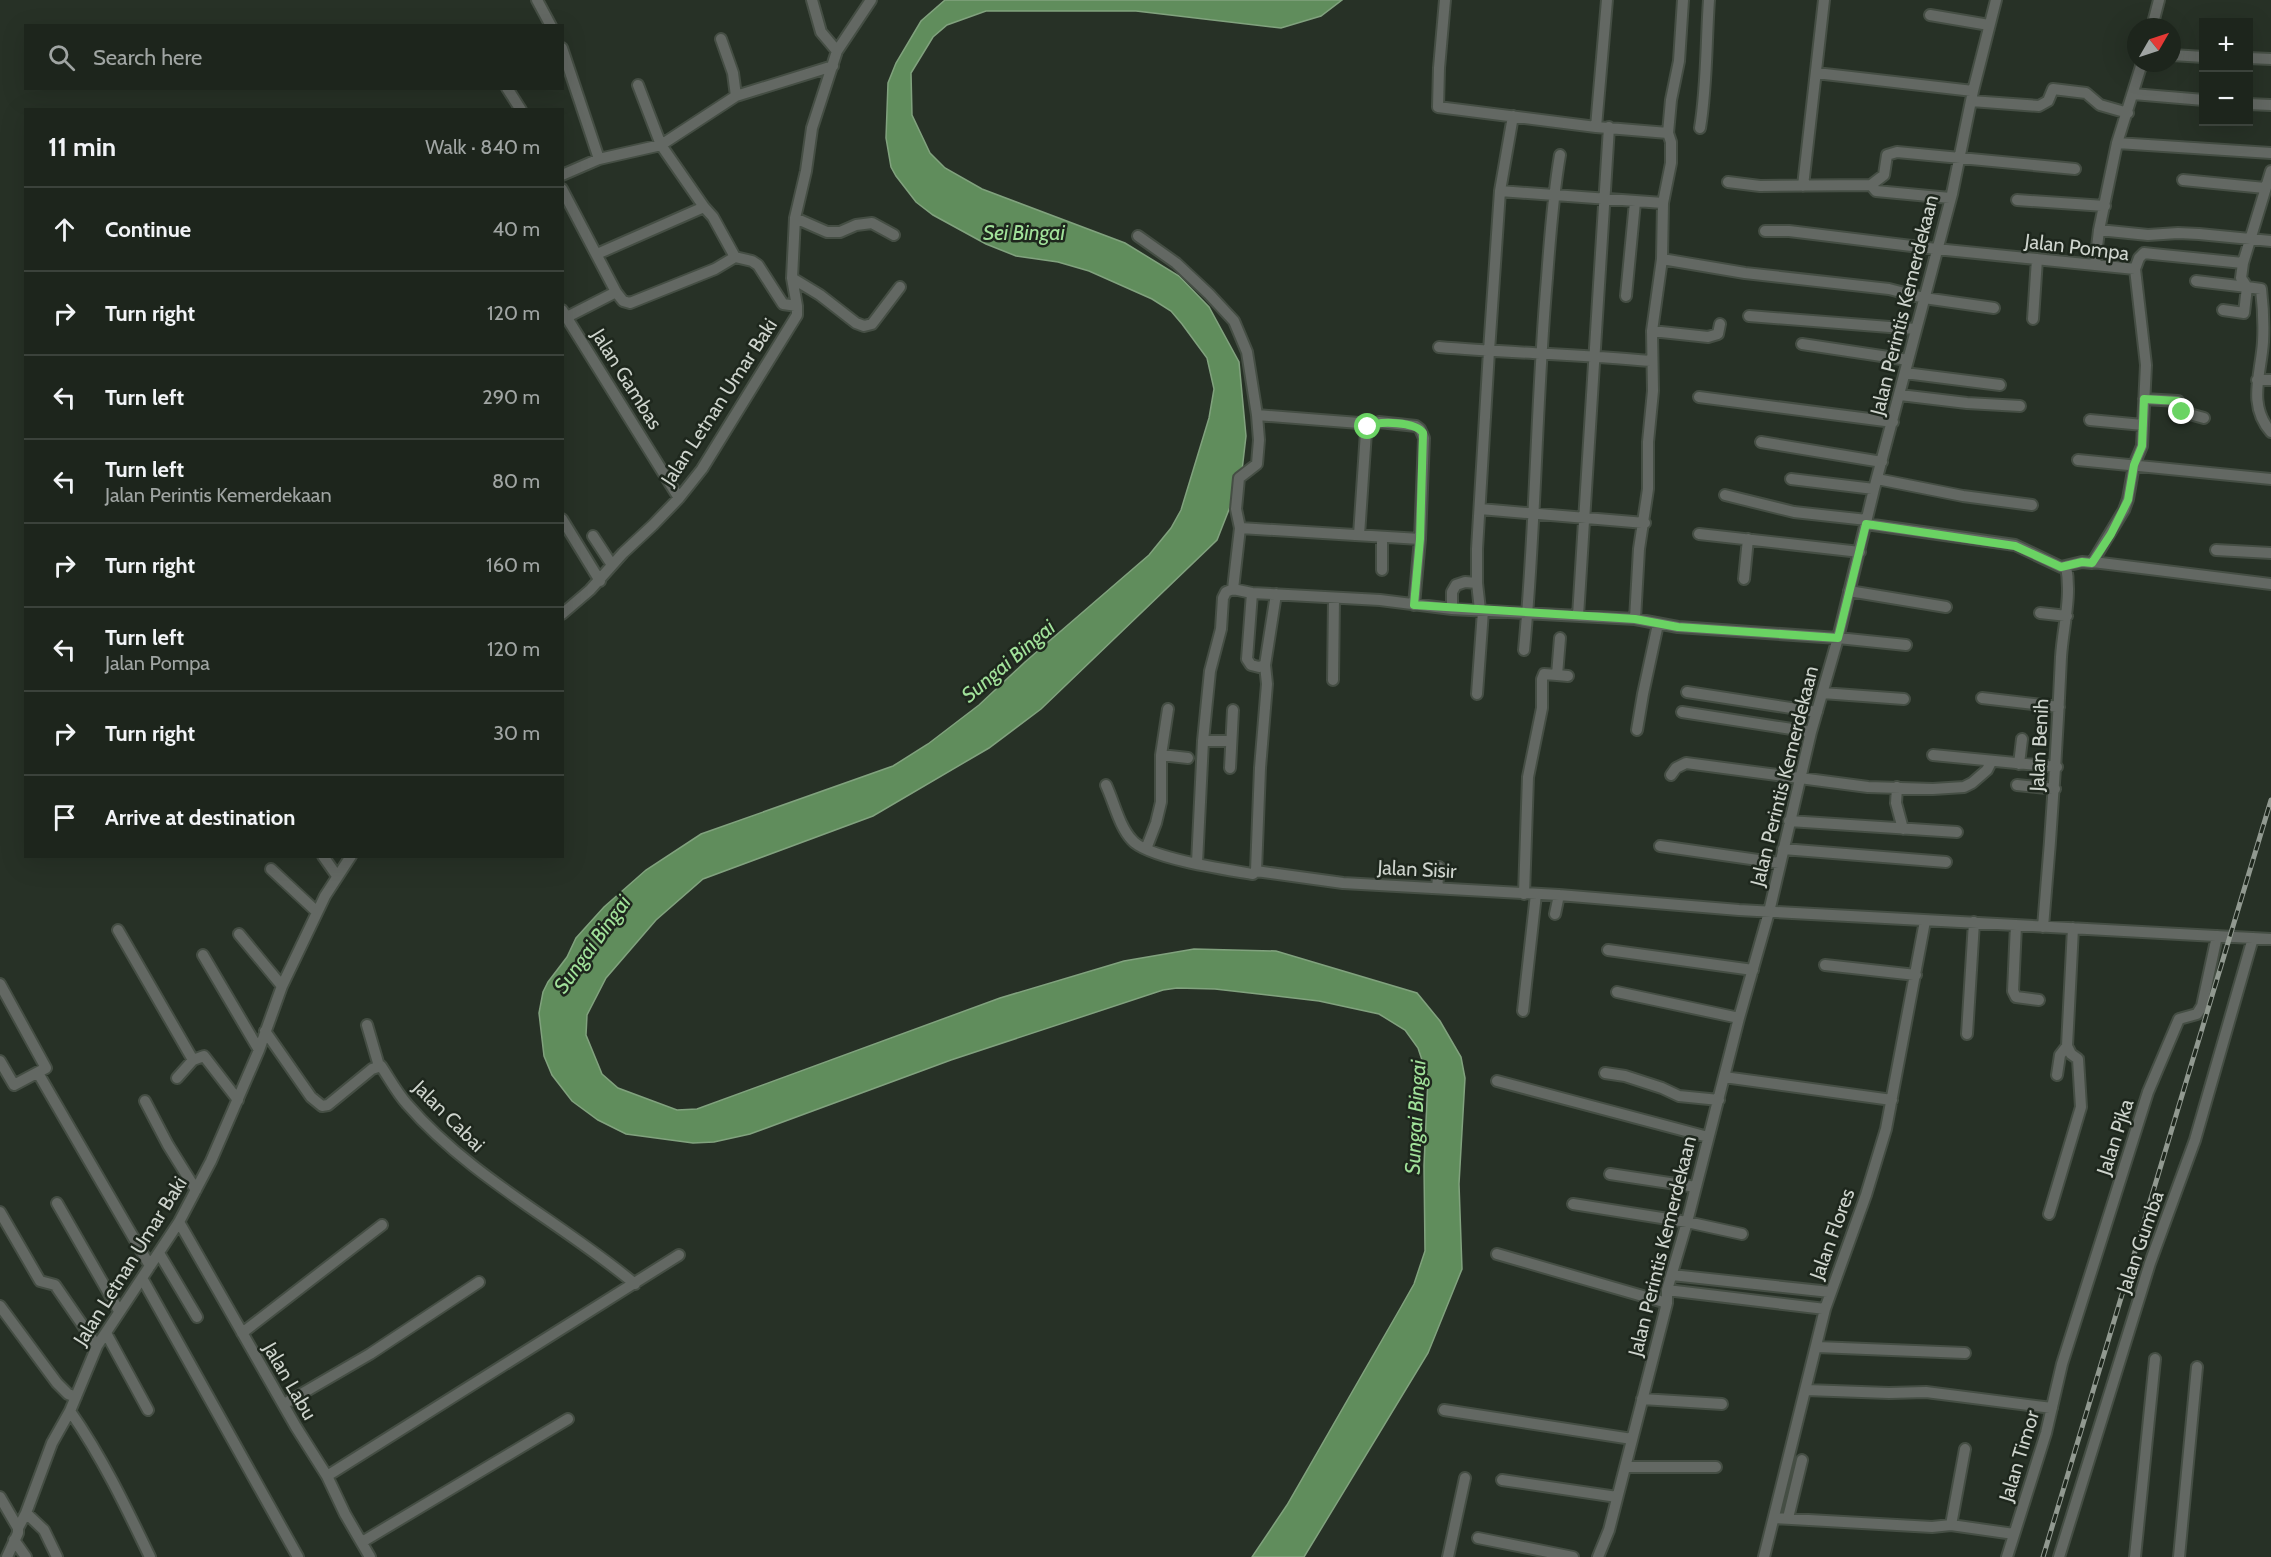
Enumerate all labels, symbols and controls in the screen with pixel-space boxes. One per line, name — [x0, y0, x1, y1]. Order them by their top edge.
north arrow — [2127, 18, 2181, 72]
map controls — [2199, 18, 2253, 126]
button: + — [2199, 18, 2253, 72]
search box — [24, 24, 564, 90]
icon: search — [45, 41, 78, 74]
text: Search here — [93, 44, 202, 71]
button: − — [2199, 72, 2253, 126]
text: 11 min — [48, 131, 116, 163]
text: Walk · 840 m — [425, 135, 540, 159]
street label: Jalan Perintis Kemerdekaan — [1865, 192, 1943, 419]
icon: ahead — [48, 213, 81, 246]
text: Continue — [105, 216, 191, 243]
text: 40 m — [492, 217, 540, 241]
water label: Sei Bingai — [983, 220, 1066, 245]
street label: Jalan Pompa — [2022, 229, 2131, 265]
icon: right — [48, 297, 81, 330]
text: Turn right — [105, 300, 195, 327]
text: 120 m — [487, 301, 540, 325]
street label: Jalan Letnan Umar Baki — [655, 314, 782, 491]
street label: Jalan Gambas — [586, 323, 667, 434]
icon: left — [48, 381, 81, 414]
text: Turn left — [105, 384, 184, 411]
text: 290 m — [482, 385, 540, 409]
route end — [2168, 398, 2194, 424]
route start — [1354, 413, 1380, 439]
text: Turn left — [105, 456, 184, 483]
icon: left — [48, 465, 81, 498]
text: 80 m — [492, 469, 540, 493]
text: Jalan Perintis Kemerdekaan — [105, 483, 332, 507]
icon: right — [48, 549, 81, 582]
text: Turn right — [105, 552, 195, 579]
text: 160 m — [486, 553, 540, 577]
water label: Sungai Bingai — [956, 614, 1060, 707]
text: Turn left — [105, 624, 184, 651]
icon: left — [48, 633, 81, 666]
text: 120 m — [487, 637, 540, 661]
text: Jalan Pompa — [105, 651, 210, 675]
street label: Jalan Perintis Kemerdekaan — [1745, 663, 1823, 890]
street label: Jalan Benih — [2025, 698, 2053, 793]
icon: right — [48, 717, 81, 750]
text: Turn right — [105, 720, 195, 747]
text: 30 m — [493, 721, 540, 745]
icon: arrive — [48, 801, 81, 834]
text: Arrive at destination — [105, 804, 295, 831]
street label: Jalan Sisir — [1376, 855, 1458, 883]
water label: Sungai Bingai — [548, 890, 636, 998]
water label: Sungai Bingai — [1400, 1059, 1431, 1175]
street label: Jalan Cabai — [408, 1075, 490, 1157]
street label: Jalan Pjka — [2091, 1096, 2139, 1179]
street label: Jalan Perintis Kemerdekaan — [1623, 1133, 1701, 1360]
street label: Jalan Letnan Umar Baki — [68, 1172, 192, 1351]
street label: Jalan Flores — [1804, 1185, 1860, 1284]
street label: Jalan Gumba — [2111, 1187, 2169, 1297]
street label: Jalan Labu — [258, 1337, 322, 1424]
street label: Jalan Timor — [1993, 1407, 2044, 1505]

